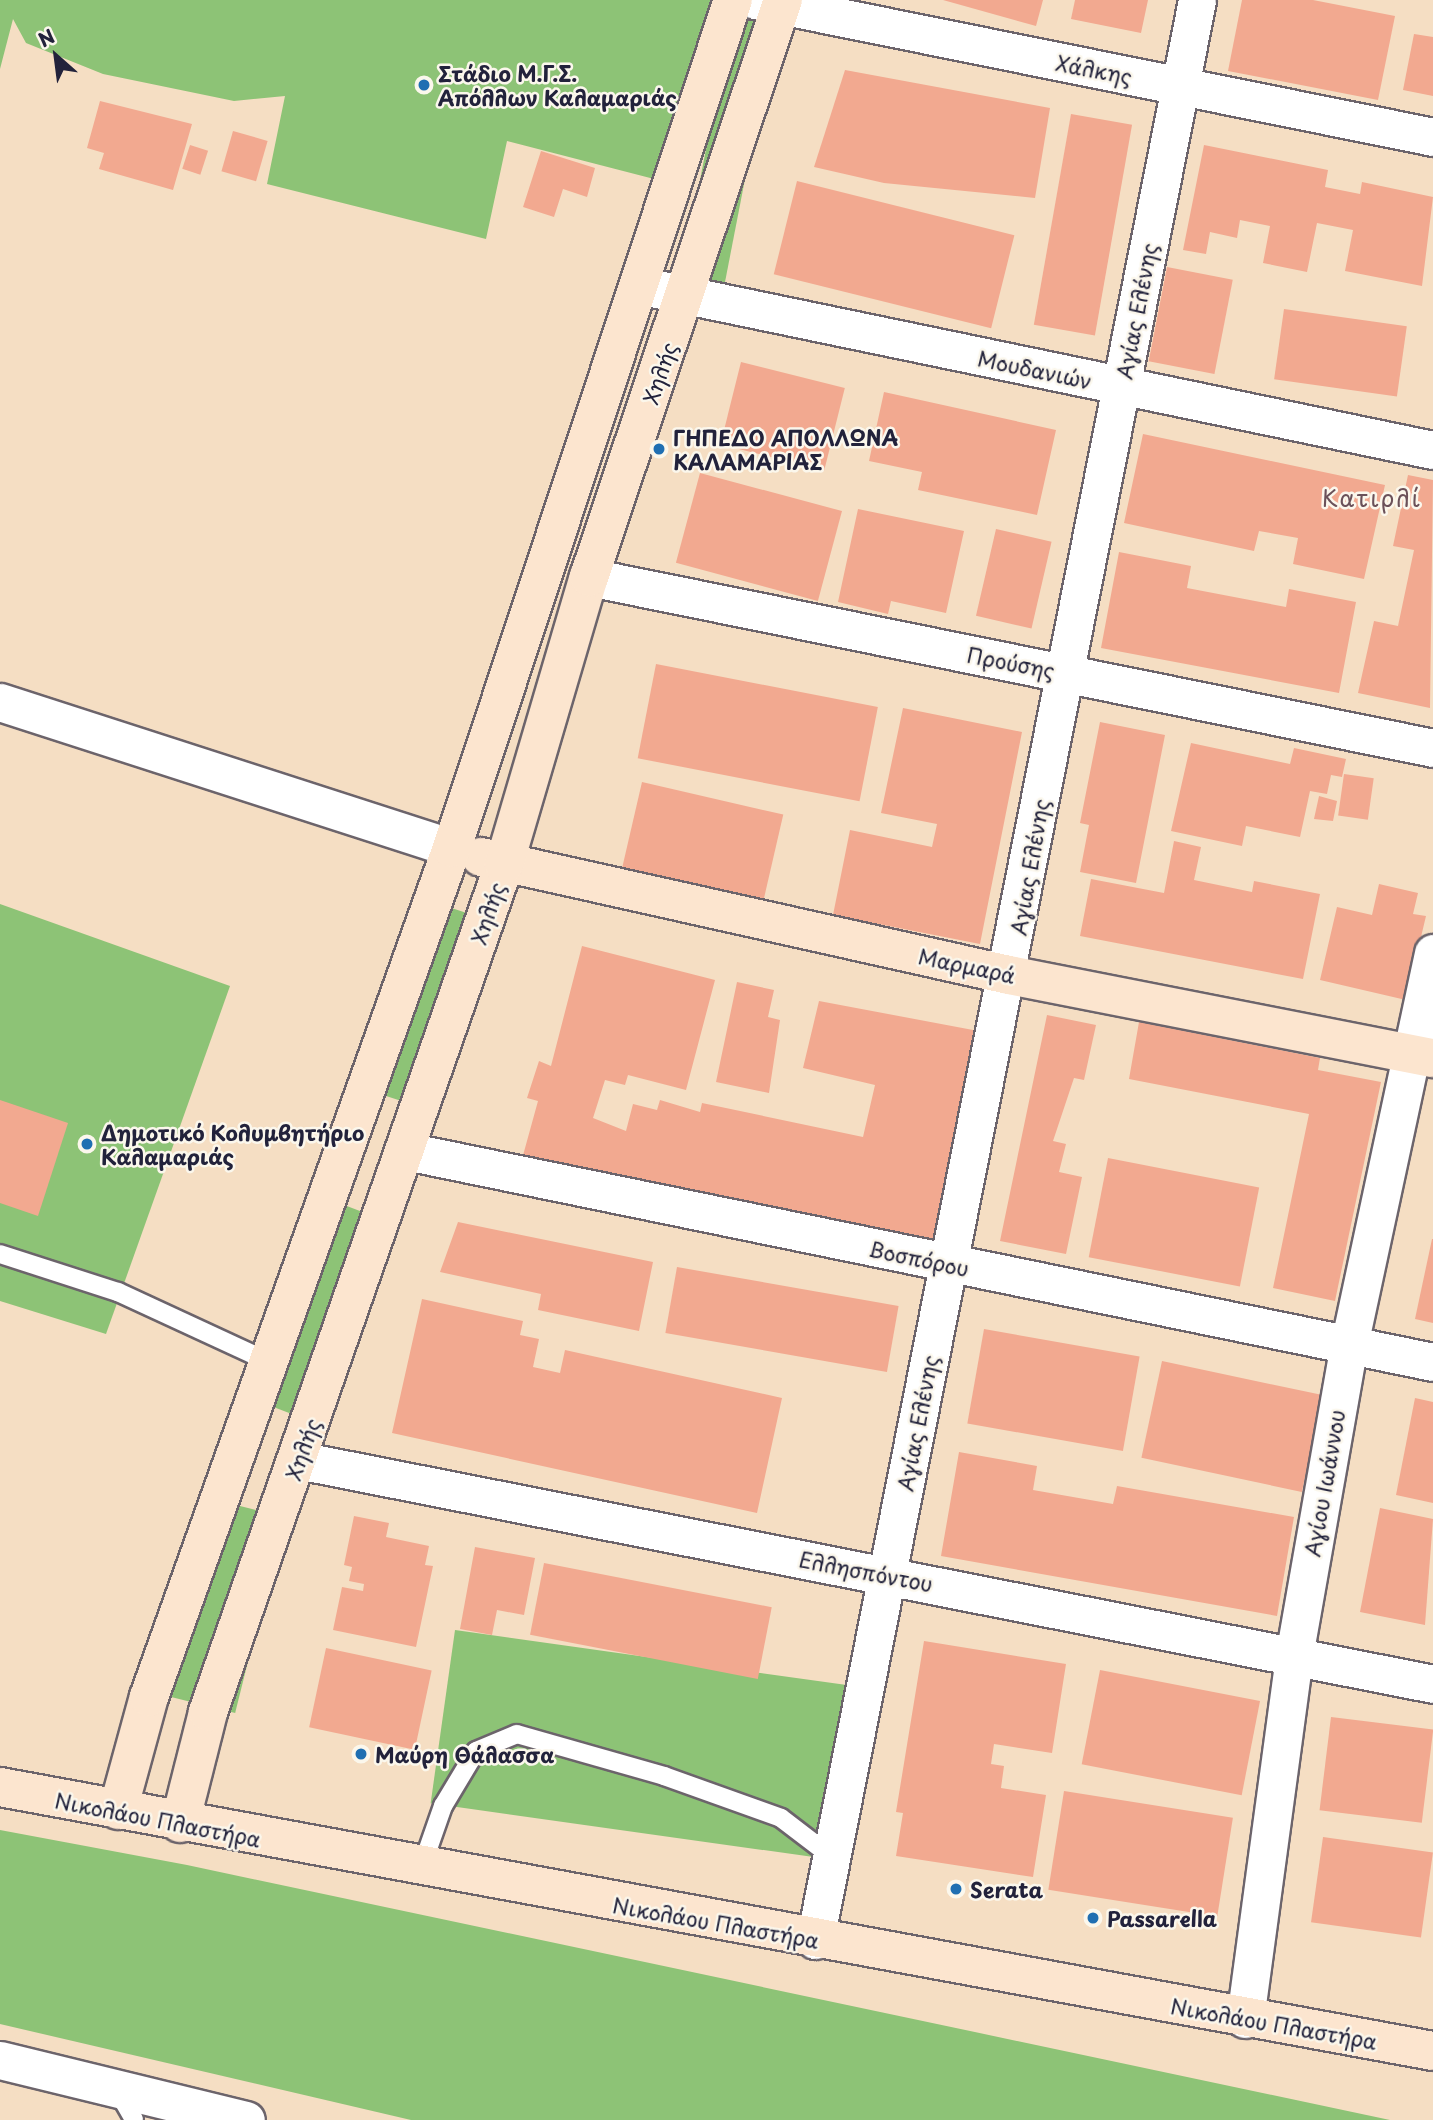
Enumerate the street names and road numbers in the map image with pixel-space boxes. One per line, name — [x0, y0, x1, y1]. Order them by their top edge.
street label: Χάλκης — [1054, 49, 1134, 89]
street label: Αγίας Ελένης — [1110, 240, 1162, 382]
street label: Χηλής — [637, 339, 681, 407]
street label: Μουδανιών — [976, 345, 1094, 393]
street label: Προύσης — [965, 641, 1057, 683]
street label: Αγίας Ελένης — [1005, 796, 1053, 938]
street label: Χηλής — [465, 879, 509, 947]
street label: Μαρμαρά — [916, 942, 1018, 988]
street label: Βοσπόρου — [867, 1235, 971, 1281]
street label: Αγίας Ελένης — [891, 1352, 943, 1494]
street label: Αγίου Ιωάννου — [1299, 1408, 1349, 1558]
street label: Χηλής — [279, 1415, 325, 1483]
street label: Ελλησπόντου — [797, 1546, 935, 1596]
street label: Νικολάου Πλαστήρα — [53, 1787, 263, 1851]
street label: Νικολάου Πλαστήρα — [611, 1891, 821, 1953]
street label: Νικολάου Πλαστήρα — [1169, 1992, 1379, 2054]

